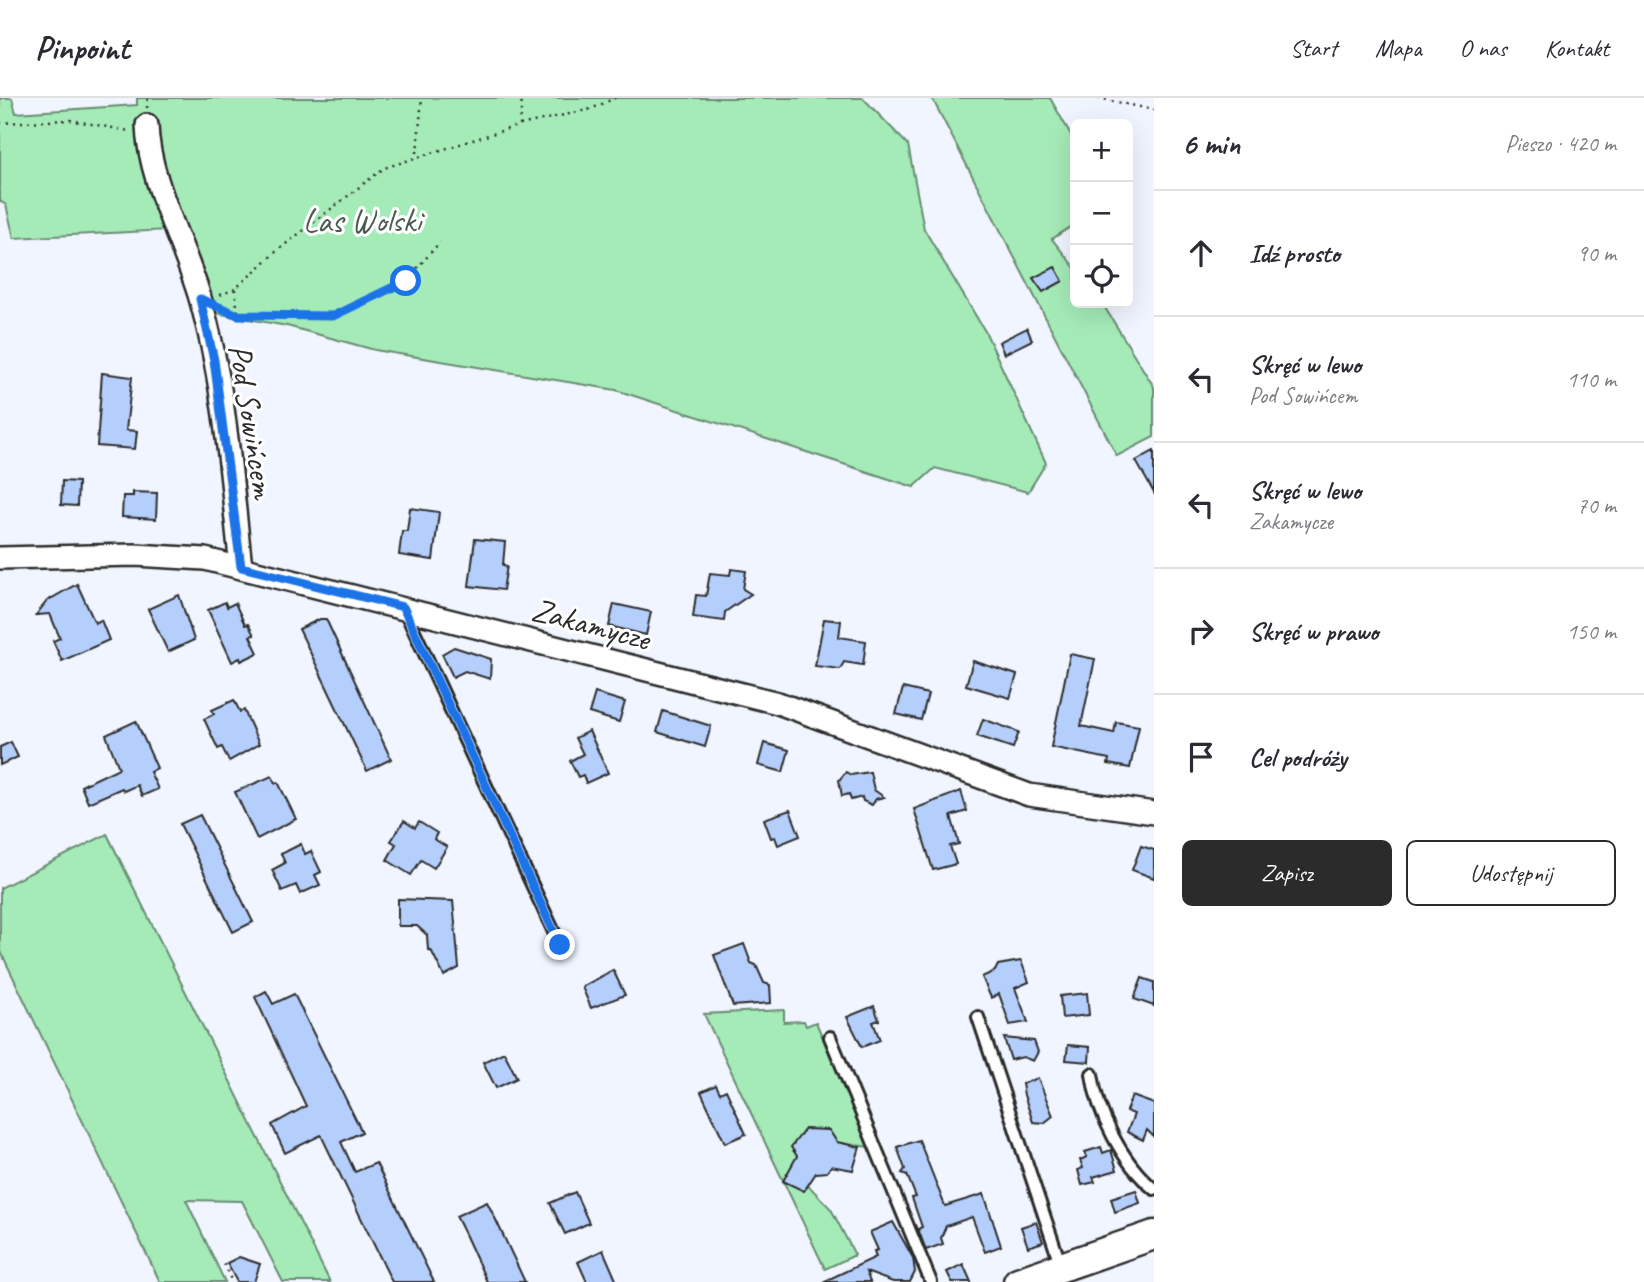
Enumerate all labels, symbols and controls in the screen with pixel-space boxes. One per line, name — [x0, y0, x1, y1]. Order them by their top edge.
text: Pinpoint — [35, 27, 129, 69]
text: Start — [1290, 33, 1337, 63]
text: Mapa — [1375, 33, 1422, 63]
text: O nas — [1460, 33, 1507, 63]
text: Kontakt — [1545, 33, 1609, 63]
map controls — [1070, 119, 1133, 308]
button: + — [1070, 119, 1133, 182]
text: 6 min — [1182, 125, 1240, 163]
text: Pieszo · 420 m — [1505, 129, 1616, 158]
button: − — [1070, 182, 1133, 245]
park label: Las Wolski — [303, 200, 425, 242]
icon: ahead — [1182, 234, 1220, 272]
text: Idź prosto — [1249, 237, 1340, 270]
text: 90 m — [1577, 239, 1616, 268]
button: locate — [1070, 245, 1133, 308]
route start — [390, 265, 421, 296]
street label: Pod Sowińcem — [219, 341, 285, 503]
text: Skręć w lewo — [1249, 348, 1361, 381]
icon: left — [1182, 360, 1220, 398]
text: 110 m — [1567, 365, 1616, 394]
text: Pod Sowińcem — [1249, 381, 1357, 410]
text: Skręć w lewo — [1249, 474, 1361, 507]
icon: left — [1182, 486, 1220, 524]
text: 70 m — [1577, 491, 1616, 520]
text: Zakamycze — [1249, 507, 1333, 536]
street label: Zakamycze — [527, 588, 657, 660]
icon: right — [1182, 612, 1220, 650]
text: Skręć w prawo — [1249, 615, 1378, 648]
text: 150 m — [1567, 617, 1616, 646]
icon: arrive — [1182, 738, 1220, 776]
text: Cel podróży — [1249, 741, 1347, 774]
button: Zapisz — [1182, 840, 1392, 906]
button: Udostępnij — [1406, 840, 1616, 906]
route end — [544, 929, 575, 960]

